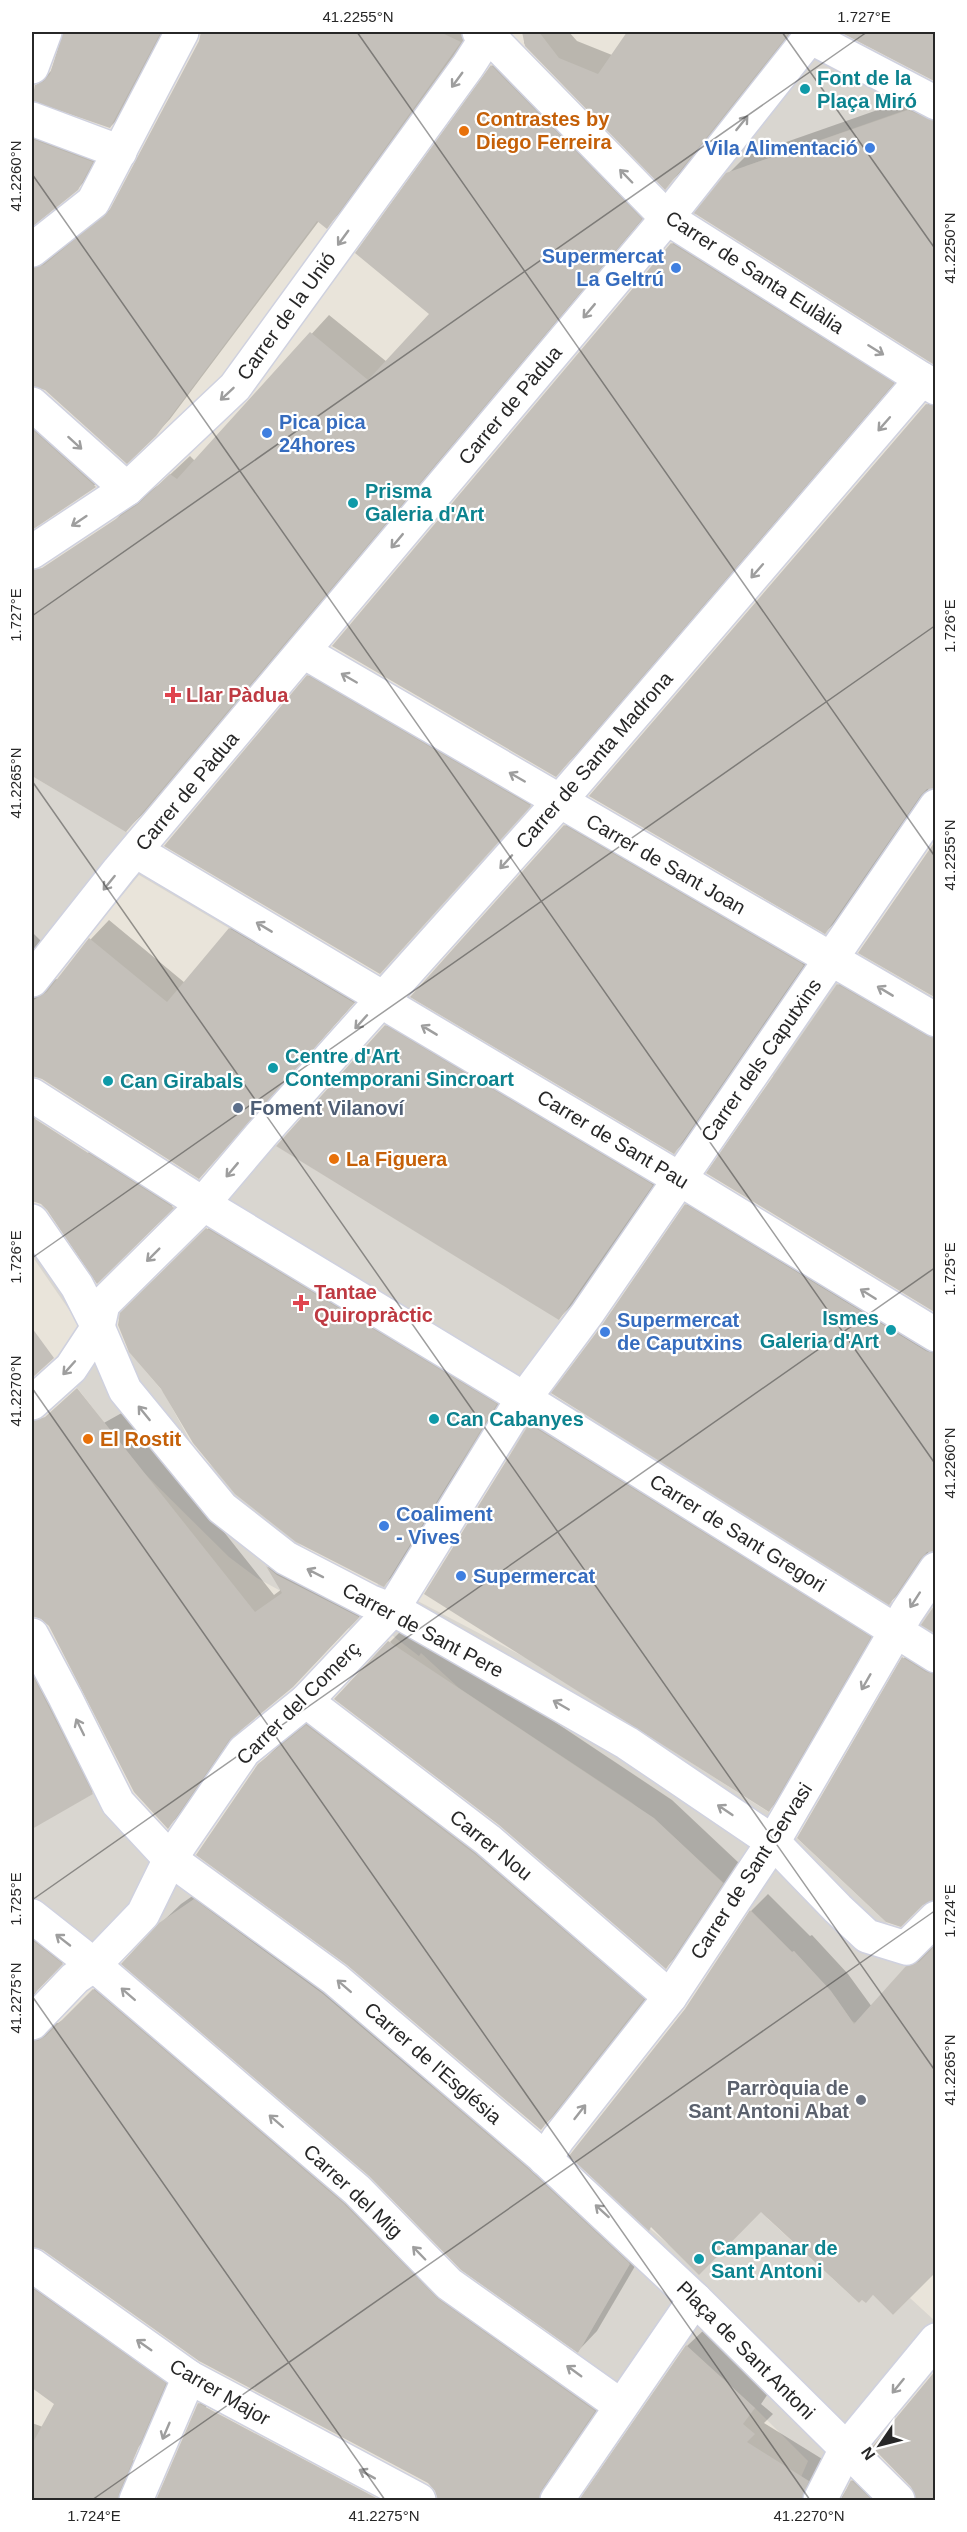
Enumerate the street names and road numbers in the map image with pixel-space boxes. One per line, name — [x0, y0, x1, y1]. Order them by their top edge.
street label: Carrer de Santa Eulàlia — [662, 206, 849, 338]
street label: Carrer de la Unió — [232, 248, 340, 384]
street label: Carrer de Pàdua — [454, 341, 567, 469]
street label: Carrer de Santa Madrona — [511, 667, 677, 853]
street label: Carrer de Pàdua — [131, 727, 244, 855]
street label: Carrer de Sant Joan — [583, 809, 749, 919]
street label: Carrer dels Caputxins — [697, 974, 825, 1146]
street label: Carrer de Sant Pau — [533, 1085, 693, 1193]
street label: Carrer de Sant Gregori — [646, 1470, 830, 1596]
street label: Carrer de Sant Pere — [339, 1578, 507, 1682]
street label: Carrer del Comerç — [232, 1637, 364, 1769]
street label: Carrer de Sant Gervasi — [686, 1779, 816, 1963]
street label: Carrer Nou — [446, 1805, 536, 1885]
street label: Carrer de l'Església — [360, 1998, 506, 2129]
street label: Carrer del Mig — [299, 2140, 407, 2242]
street label: Plaça de Sant Antoni — [673, 2277, 819, 2423]
street label: Carrer Major — [166, 2354, 274, 2430]

